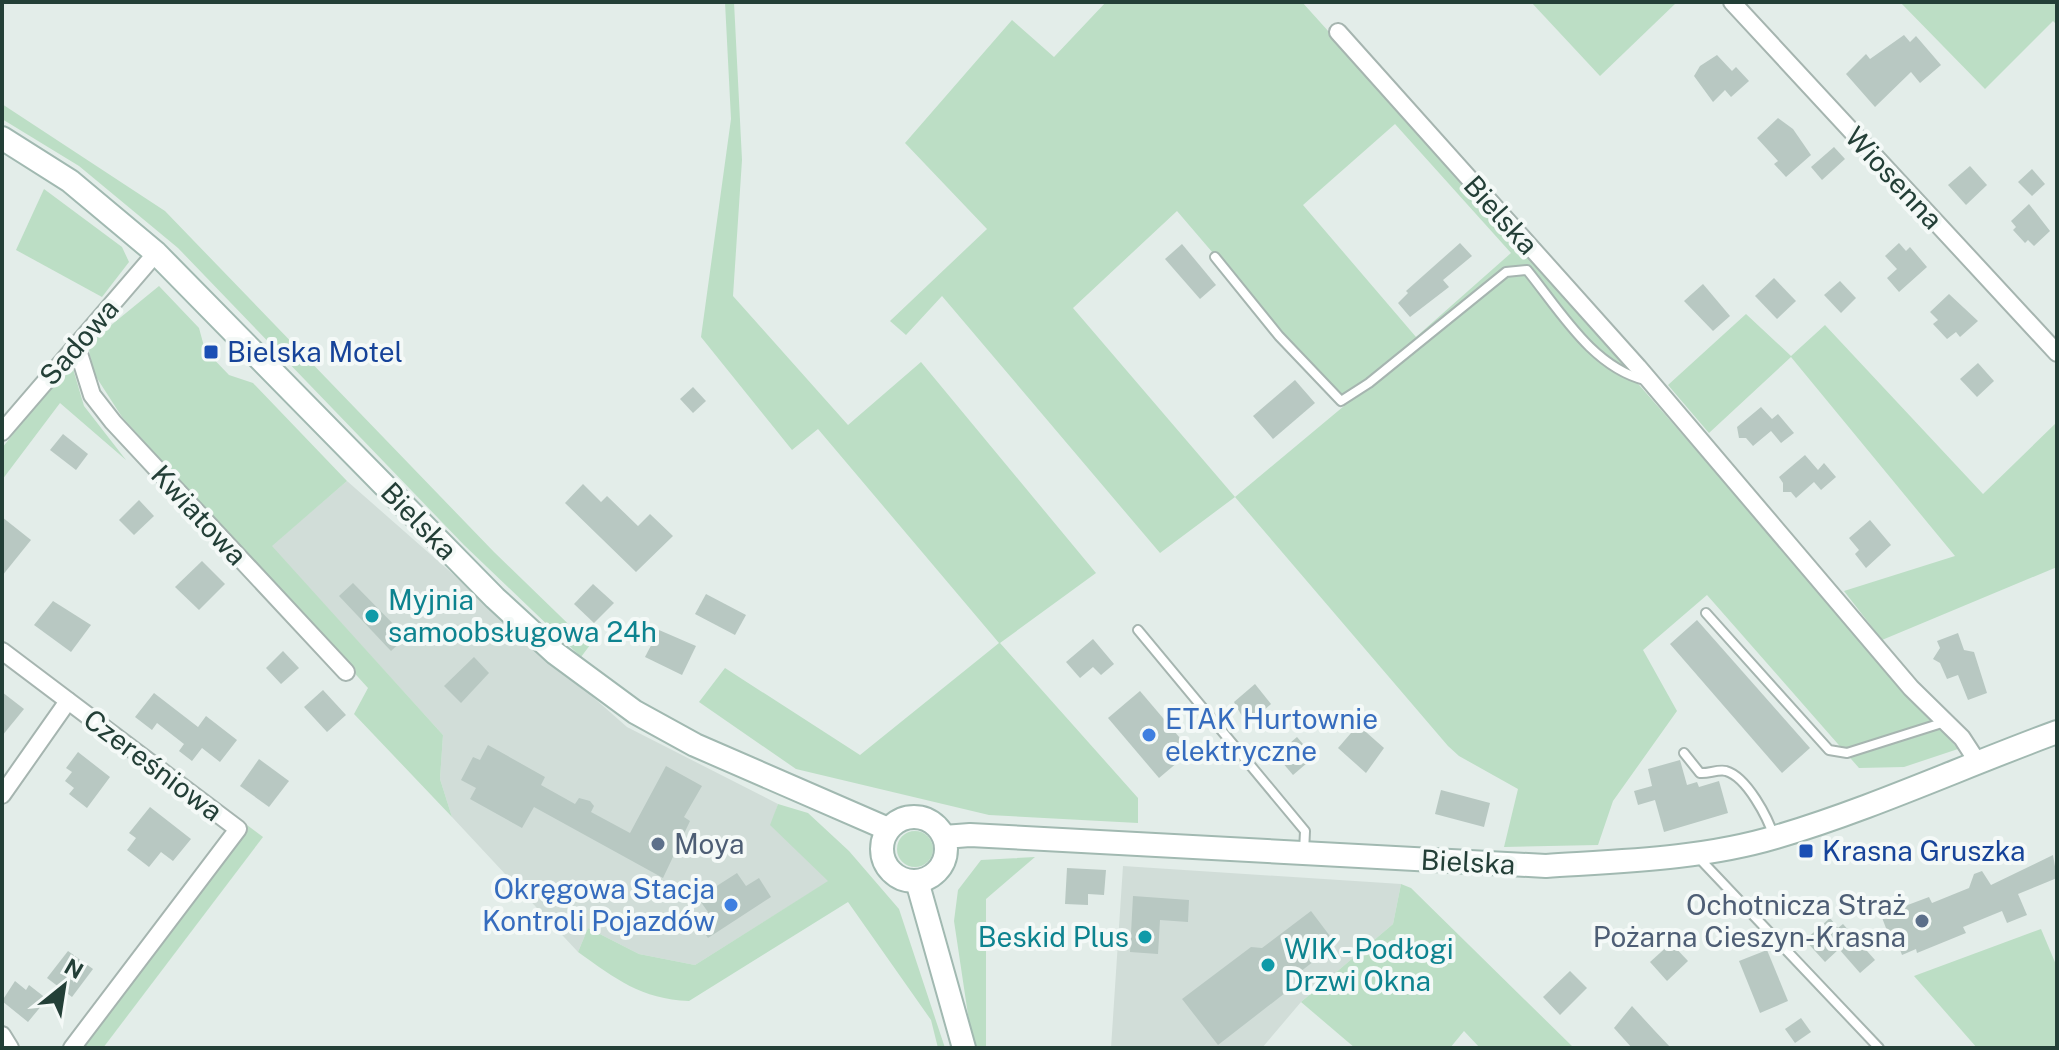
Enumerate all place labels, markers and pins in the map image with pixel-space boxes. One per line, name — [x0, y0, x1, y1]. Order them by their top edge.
place label: Bielska Motel — [227, 335, 403, 368]
marker: Bielska Motel — [202, 343, 220, 361]
place label: Myjnia samoobsługowa 24h — [388, 583, 657, 648]
marker: Myjnia samoobsługowa 24h — [363, 607, 381, 625]
place label: ETAK Hurtownie elektryczne — [1165, 702, 1378, 767]
marker: ETAK Hurtownie elektryczne — [1140, 726, 1158, 744]
place label: Moya — [674, 827, 744, 860]
place label: Krasna Gruszka — [1822, 834, 2026, 867]
marker: Moya — [649, 835, 667, 853]
marker: Krasna Gruszka — [1797, 842, 1815, 860]
place label: Okręgowa Stacja Kontroli Pojazdów — [482, 872, 715, 937]
place label: Ochotnicza Straż Pożarna Cieszyn-Krasna — [1593, 888, 1906, 953]
marker: Okręgowa Stacja Kontroli Pojazdów — [722, 896, 740, 914]
marker: Ochotnicza Straż Pożarna Cieszyn-Krasna — [1913, 912, 1931, 930]
place label: Beskid Plus — [978, 920, 1129, 953]
marker: Beskid Plus — [1136, 928, 1154, 946]
place label: WIK - Podłogi Drzwi Okna — [1284, 932, 1454, 997]
marker: WIK - Podłogi Drzwi Okna — [1259, 956, 1277, 974]

